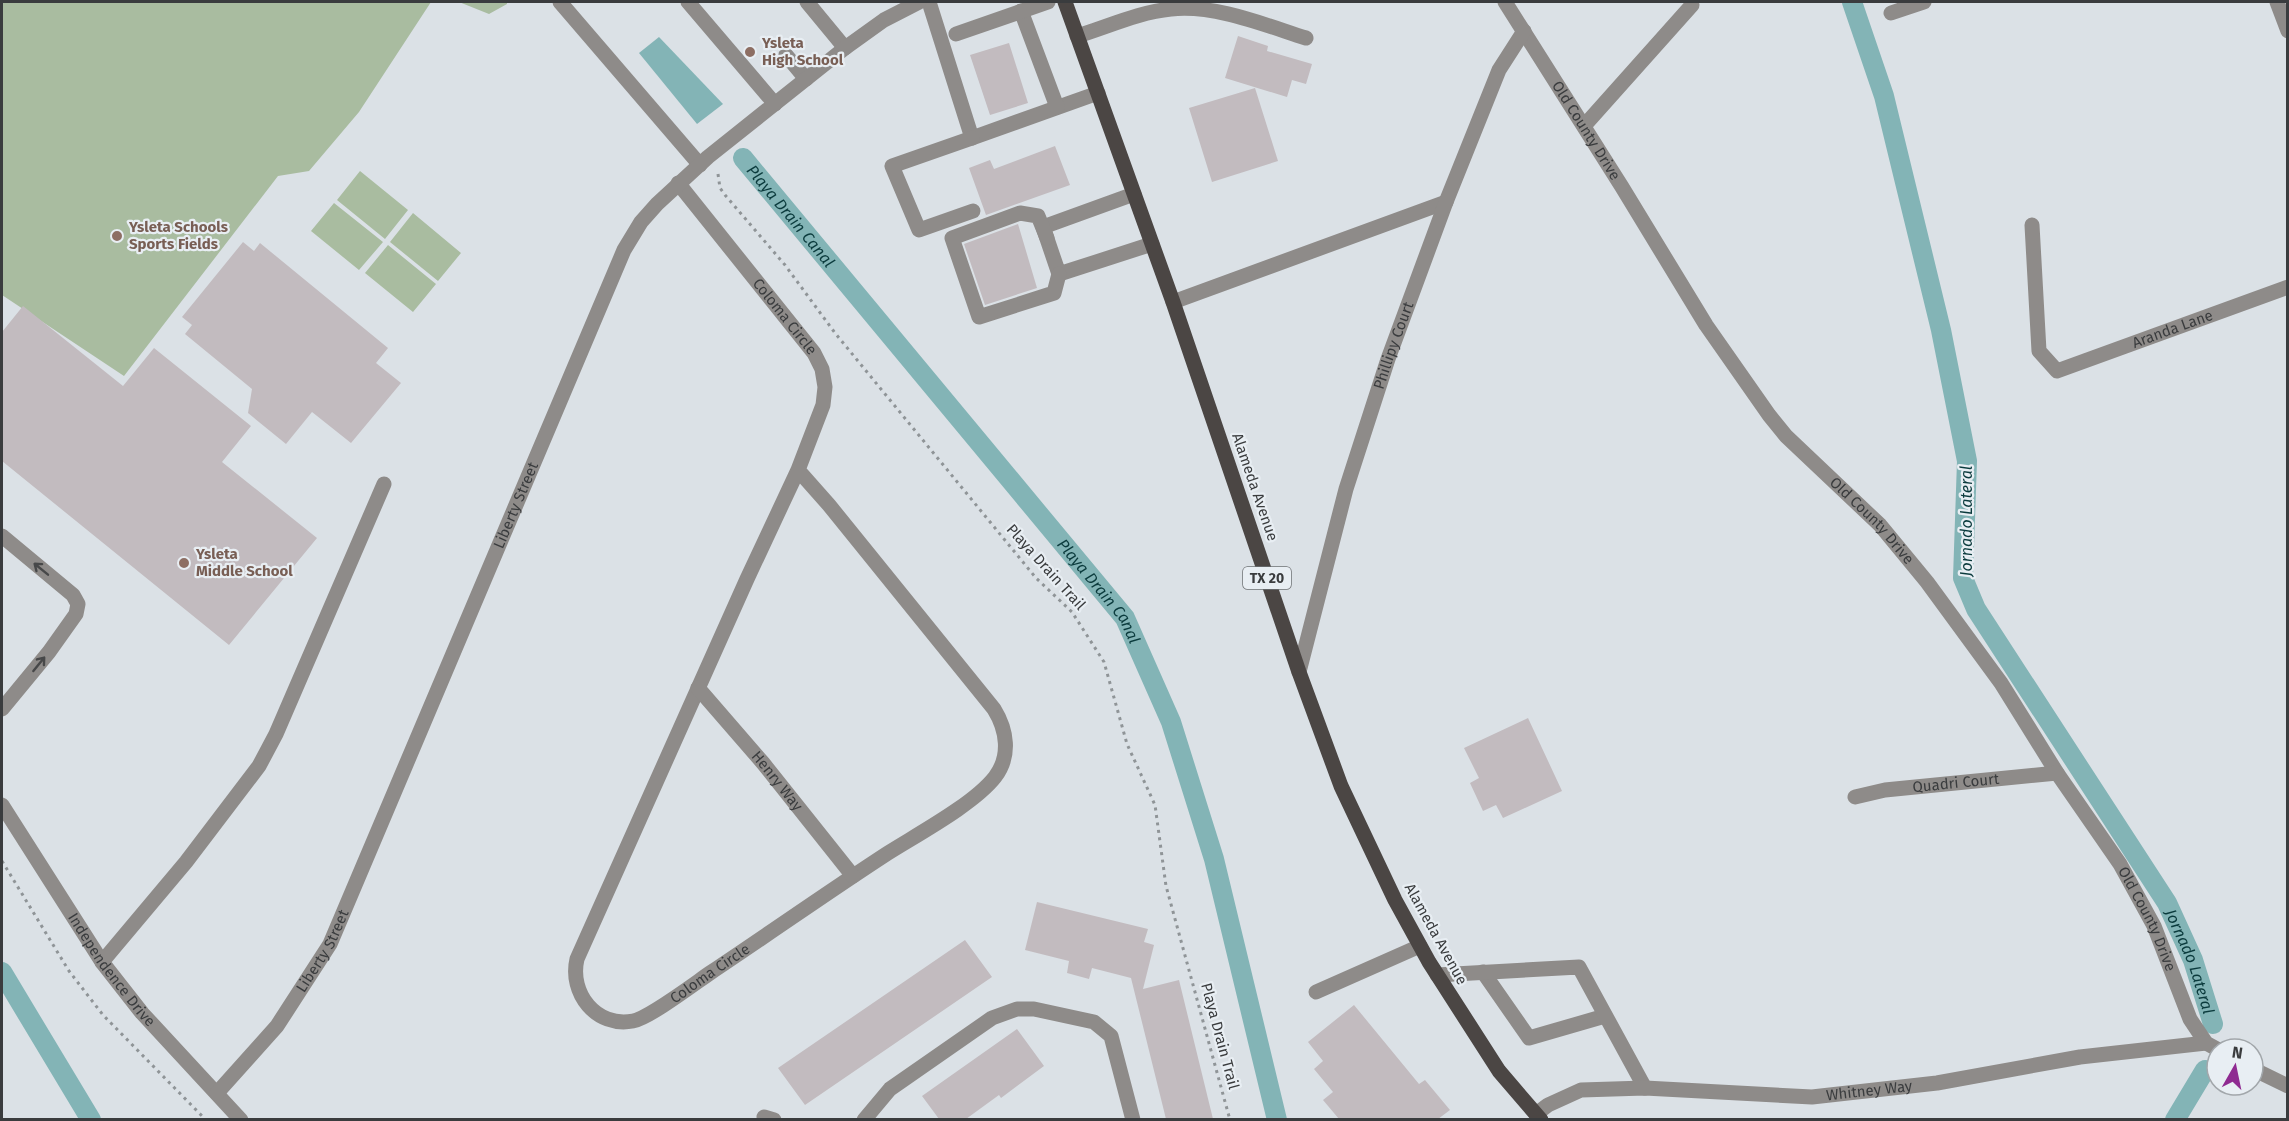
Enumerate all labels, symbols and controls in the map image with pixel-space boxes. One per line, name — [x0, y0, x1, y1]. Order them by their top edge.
place label: Ysleta High School — [761, 34, 844, 69]
marker: Ysleta High School — [743, 45, 757, 59]
street label: Old County Drive — [1548, 77, 1624, 183]
water label: Playa Drain Canal — [743, 161, 839, 271]
place label: Ysleta Schools Sports Fields — [128, 218, 228, 253]
marker: Ysleta Schools Sports Fields — [110, 229, 124, 243]
street label: Coloma Circle — [749, 275, 821, 358]
street label: Phillipy Court — [1370, 299, 1418, 392]
street label: Aranda Lane — [2130, 306, 2215, 352]
street label: Alameda Avenue — [1228, 431, 1282, 543]
street label: Liberty Street — [490, 459, 542, 551]
water label: Jornado Lateral — [1957, 466, 1976, 577]
street label: Old County Drive — [1826, 473, 1918, 568]
street label: Playa Drain Trail — [1003, 520, 1090, 614]
water label: Playa Drain Canal — [1053, 535, 1144, 646]
place label: Ysleta Middle School — [195, 545, 293, 580]
marker: Ysleta Middle School — [177, 556, 191, 570]
one-way arrow — [34, 562, 50, 575]
road number: TX 20 — [1243, 567, 1291, 589]
one-way arrow — [32, 656, 45, 672]
street label: Henry Way — [748, 747, 807, 815]
street label: Quadri Court — [1912, 770, 2001, 796]
street label: Old County Drive — [2114, 864, 2180, 974]
street label: Alameda Avenue — [1401, 880, 1471, 988]
water label: Jornado Lateral — [2161, 905, 2219, 1016]
street label: Liberty Street — [292, 906, 353, 996]
street label: Independence Drive — [64, 910, 159, 1030]
street label: Coloma Circle — [667, 940, 753, 1007]
street label: Playa Drain Trail — [1197, 981, 1243, 1092]
north arrow — [2205, 1037, 2265, 1097]
text: N — [2231, 1042, 2244, 1063]
street label: Whitney Way — [1825, 1077, 1914, 1104]

